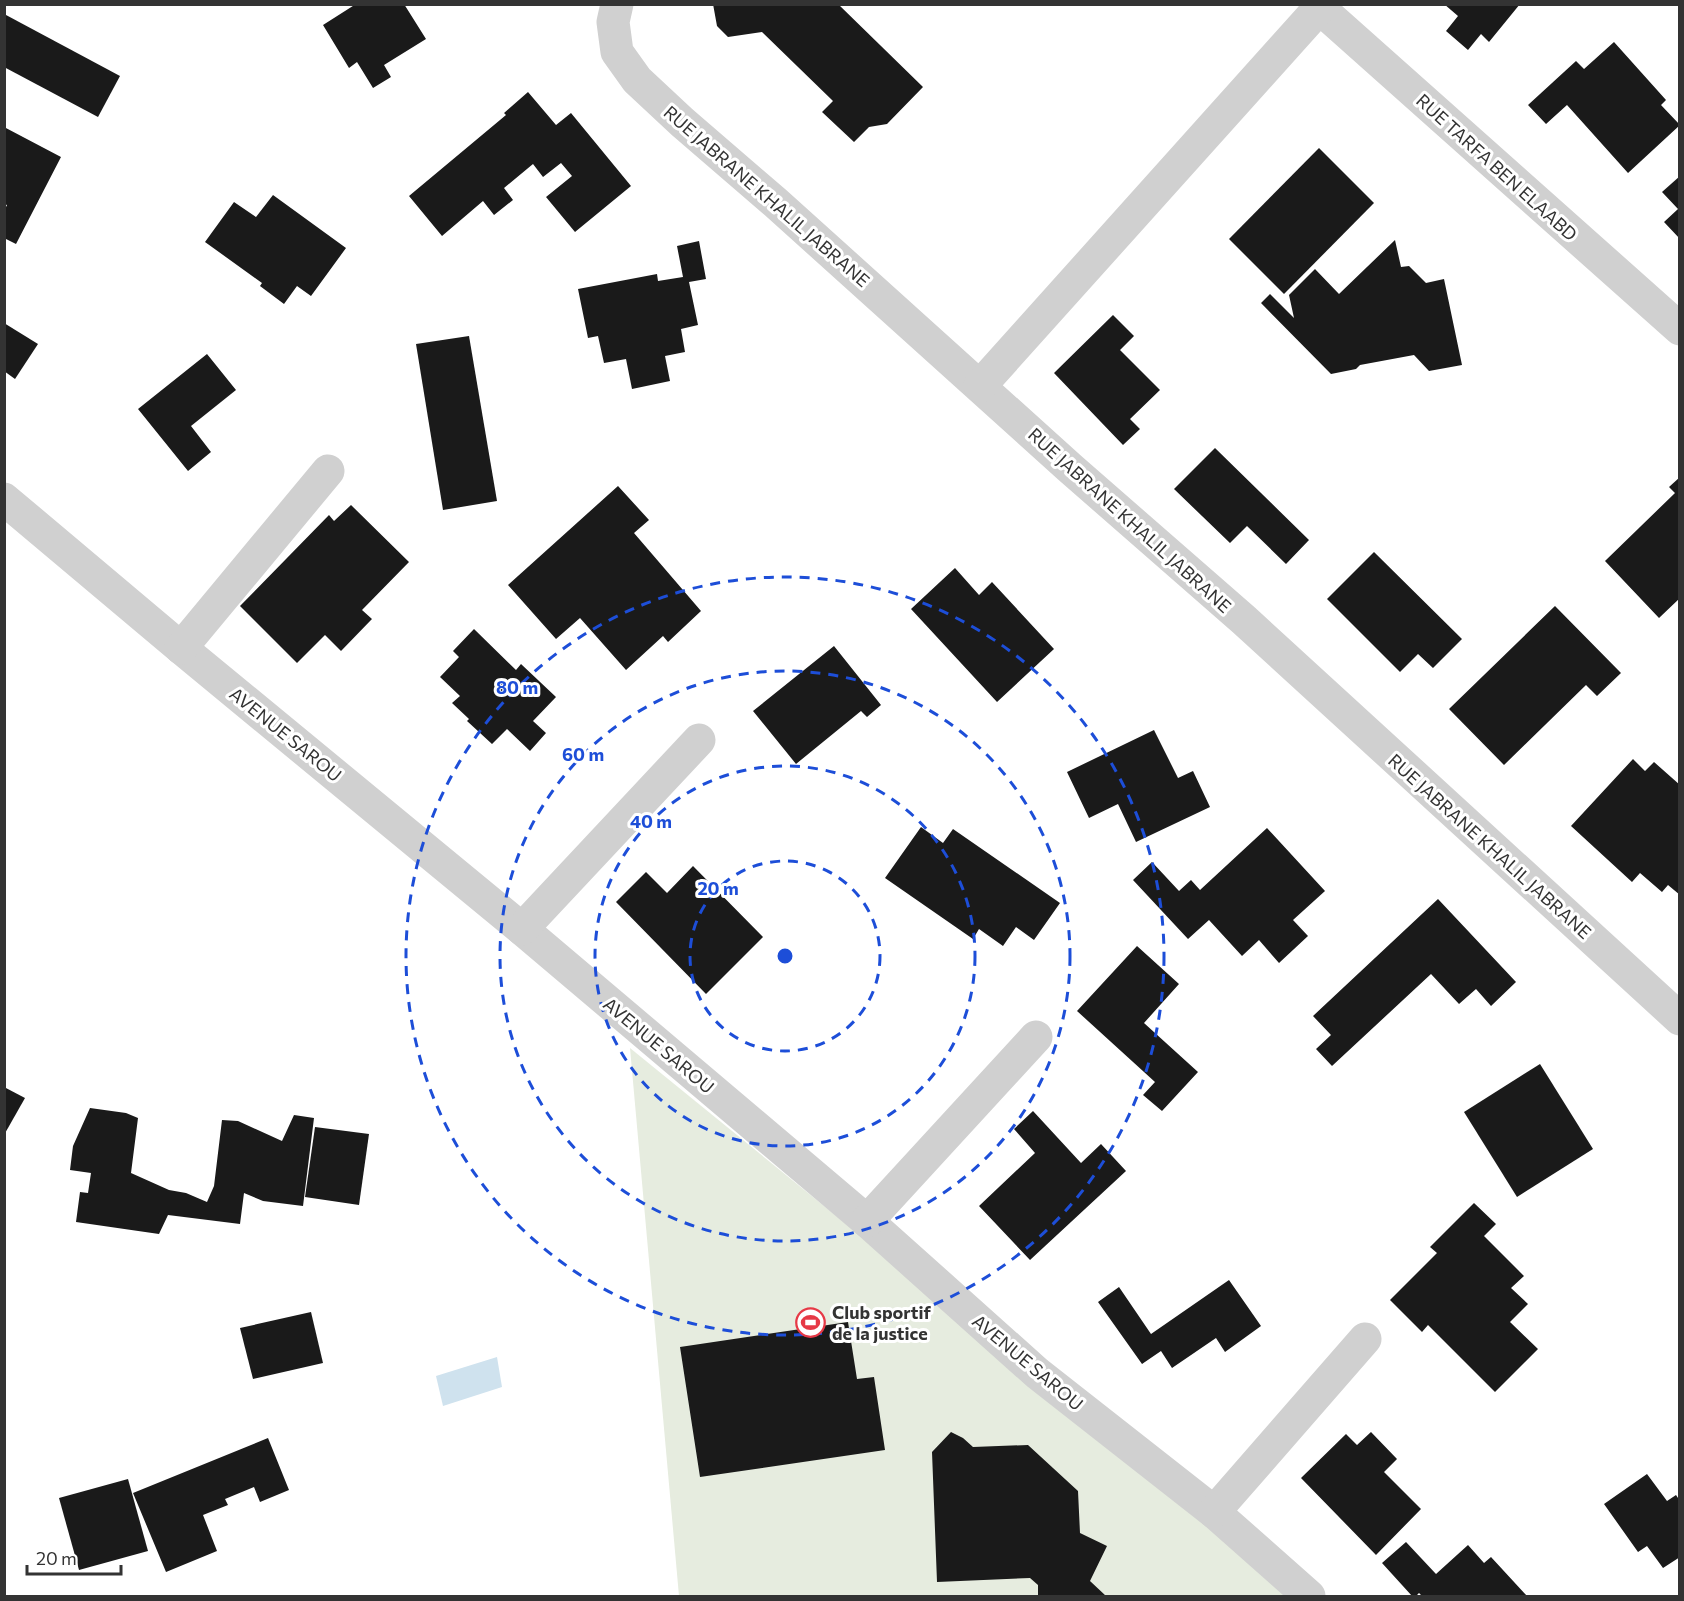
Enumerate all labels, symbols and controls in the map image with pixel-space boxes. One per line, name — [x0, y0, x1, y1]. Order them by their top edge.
street label: RUE TARFA BEN ELAABD — [1412, 89, 1582, 245]
street label: RUE JABRANE KHALIL JABRANE — [660, 101, 874, 291]
street label: RUE JABRANE KHALIL JABRANE — [1024, 423, 1236, 617]
text: 80 m — [496, 676, 538, 698]
street label: AVENUE SAROU — [226, 682, 346, 786]
text: 60 m — [562, 743, 604, 765]
street label: RUE JABRANE KHALIL JABRANE — [1384, 749, 1596, 943]
text: 40 m — [630, 810, 672, 832]
text: 20 m — [697, 877, 739, 899]
centre of rings — [775, 946, 795, 966]
street label: AVENUE SAROU — [599, 992, 719, 1098]
place label: Club sportif de la justice — [832, 1301, 931, 1344]
sports icon: Club sportif de la justice — [795, 1306, 827, 1338]
street label: AVENUE SAROU — [968, 1309, 1088, 1415]
scale bar — [27, 1538, 122, 1576]
text: 20 m — [36, 1547, 77, 1569]

